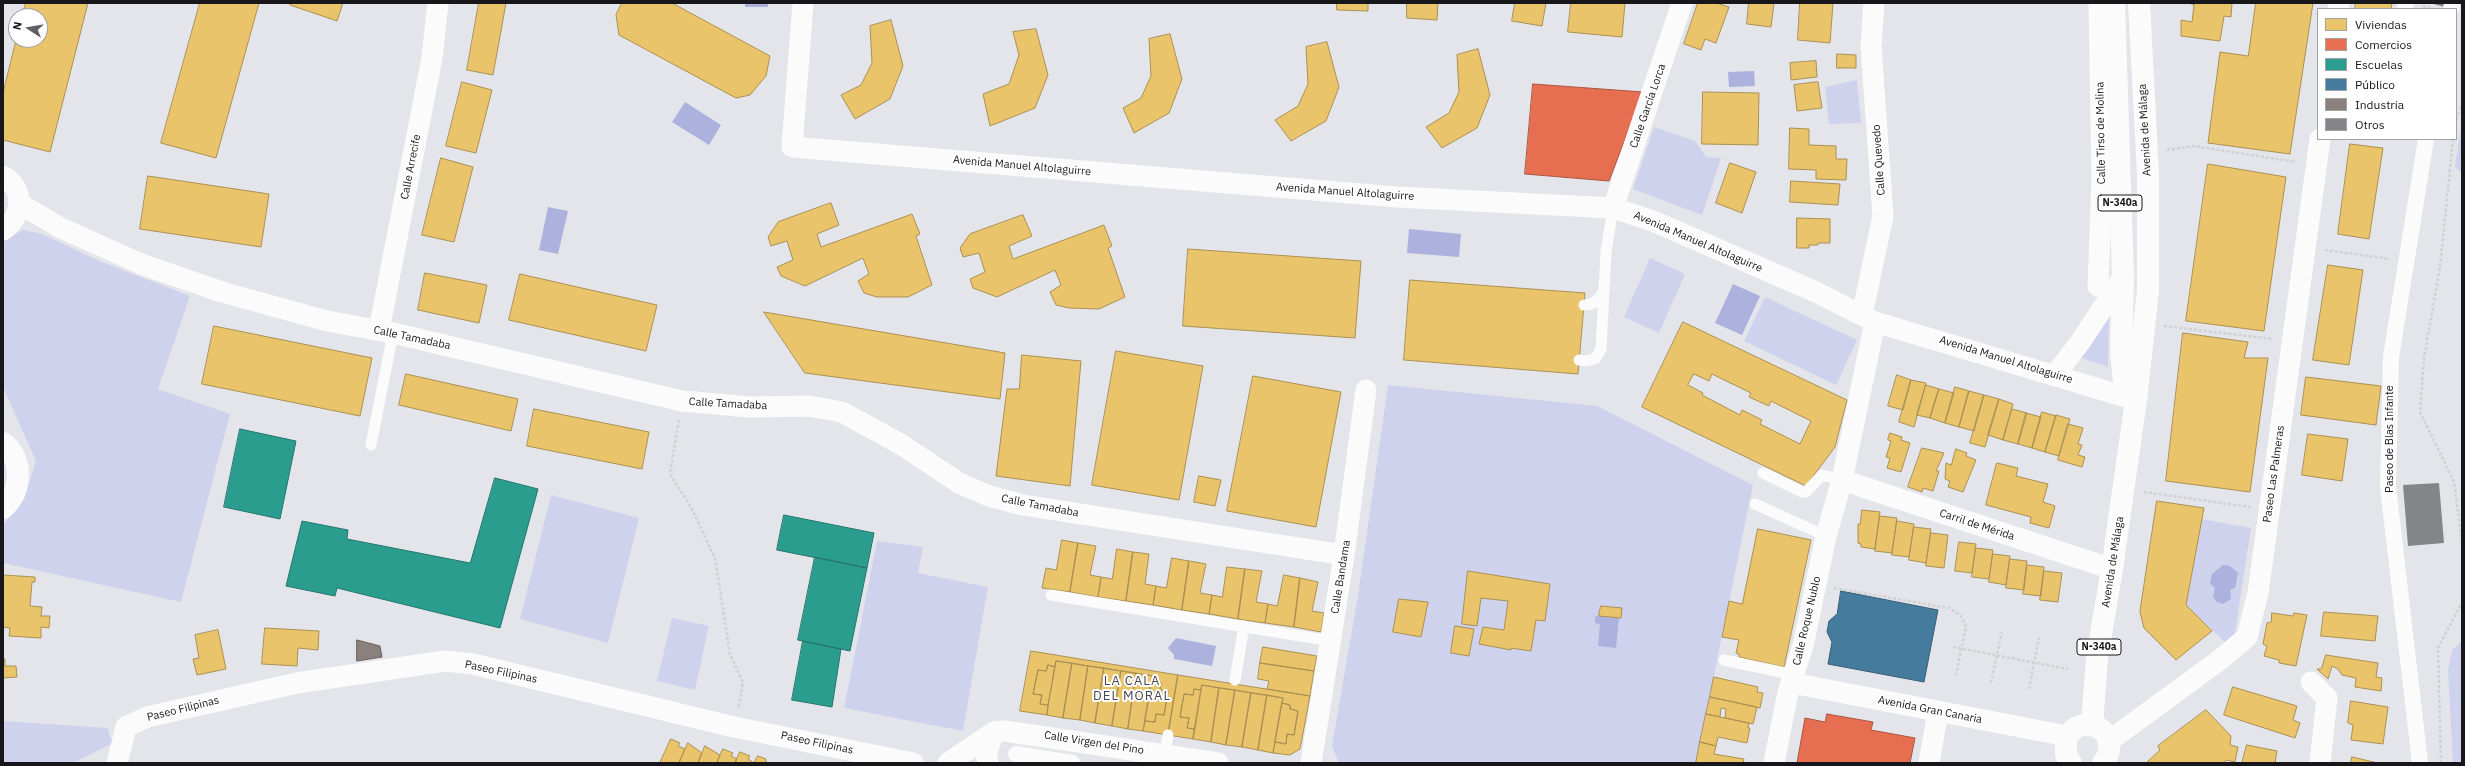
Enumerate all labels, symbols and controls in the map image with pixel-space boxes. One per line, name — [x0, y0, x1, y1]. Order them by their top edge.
north arrow — [8, 8, 48, 48]
legend — [2317, 8, 2457, 140]
text: Viviendas — [2355, 17, 2407, 32]
text: N — [10, 20, 25, 31]
text: Comercios — [2355, 37, 2412, 52]
text: Escuelas — [2355, 57, 2403, 72]
street label: Calle García Lorca — [1627, 62, 1669, 150]
text: Público — [2355, 77, 2395, 92]
street label: Calle Tirso de Molina — [2094, 82, 2108, 184]
street label: Avenida de Málaga — [2136, 84, 2154, 176]
text: Industria — [2355, 97, 2404, 112]
text: Otros — [2355, 117, 2385, 132]
street label: Calle Quevedo — [1870, 124, 1888, 196]
street label: Calle Arrecife — [398, 133, 424, 201]
street label: Avenida Manuel Altolaguirre — [952, 153, 1092, 179]
street label: Avenida Manuel Altolaguirre — [1275, 181, 1415, 203]
road number: N-340a — [2098, 195, 2142, 211]
street label: Avenida Manuel Altolaguirre — [1632, 209, 1764, 275]
street label: Calle Tamadaba — [372, 323, 452, 353]
street label: Avenida Manuel Altolaguirre — [1938, 333, 2074, 387]
street label: Paseo de Blas Infante — [2383, 385, 2397, 493]
street label: Calle Tamadaba — [688, 395, 768, 413]
street label: Paseo Las Palmeras — [2261, 424, 2287, 524]
street label: Calle Tamadaba — [1000, 492, 1080, 520]
street label: Carril de Mérida — [1938, 507, 2016, 543]
street label: Avenida de Málaga — [2099, 515, 2127, 609]
street label: Calle Bandama — [1329, 539, 1353, 615]
street label: Calle Roque Nublo — [1790, 575, 1824, 667]
road number: N-340a — [2077, 639, 2121, 655]
street label: Paseo Filipinas — [464, 658, 538, 686]
district label: LA CALA DEL MORAL — [1093, 673, 1171, 704]
street label: Avenida Gran Canaria — [1877, 693, 1983, 727]
street label: Paseo Filipinas — [146, 694, 220, 724]
street label: Paseo Filipinas — [780, 729, 854, 757]
street label: Calle Virgen del Pino — [1043, 729, 1145, 757]

